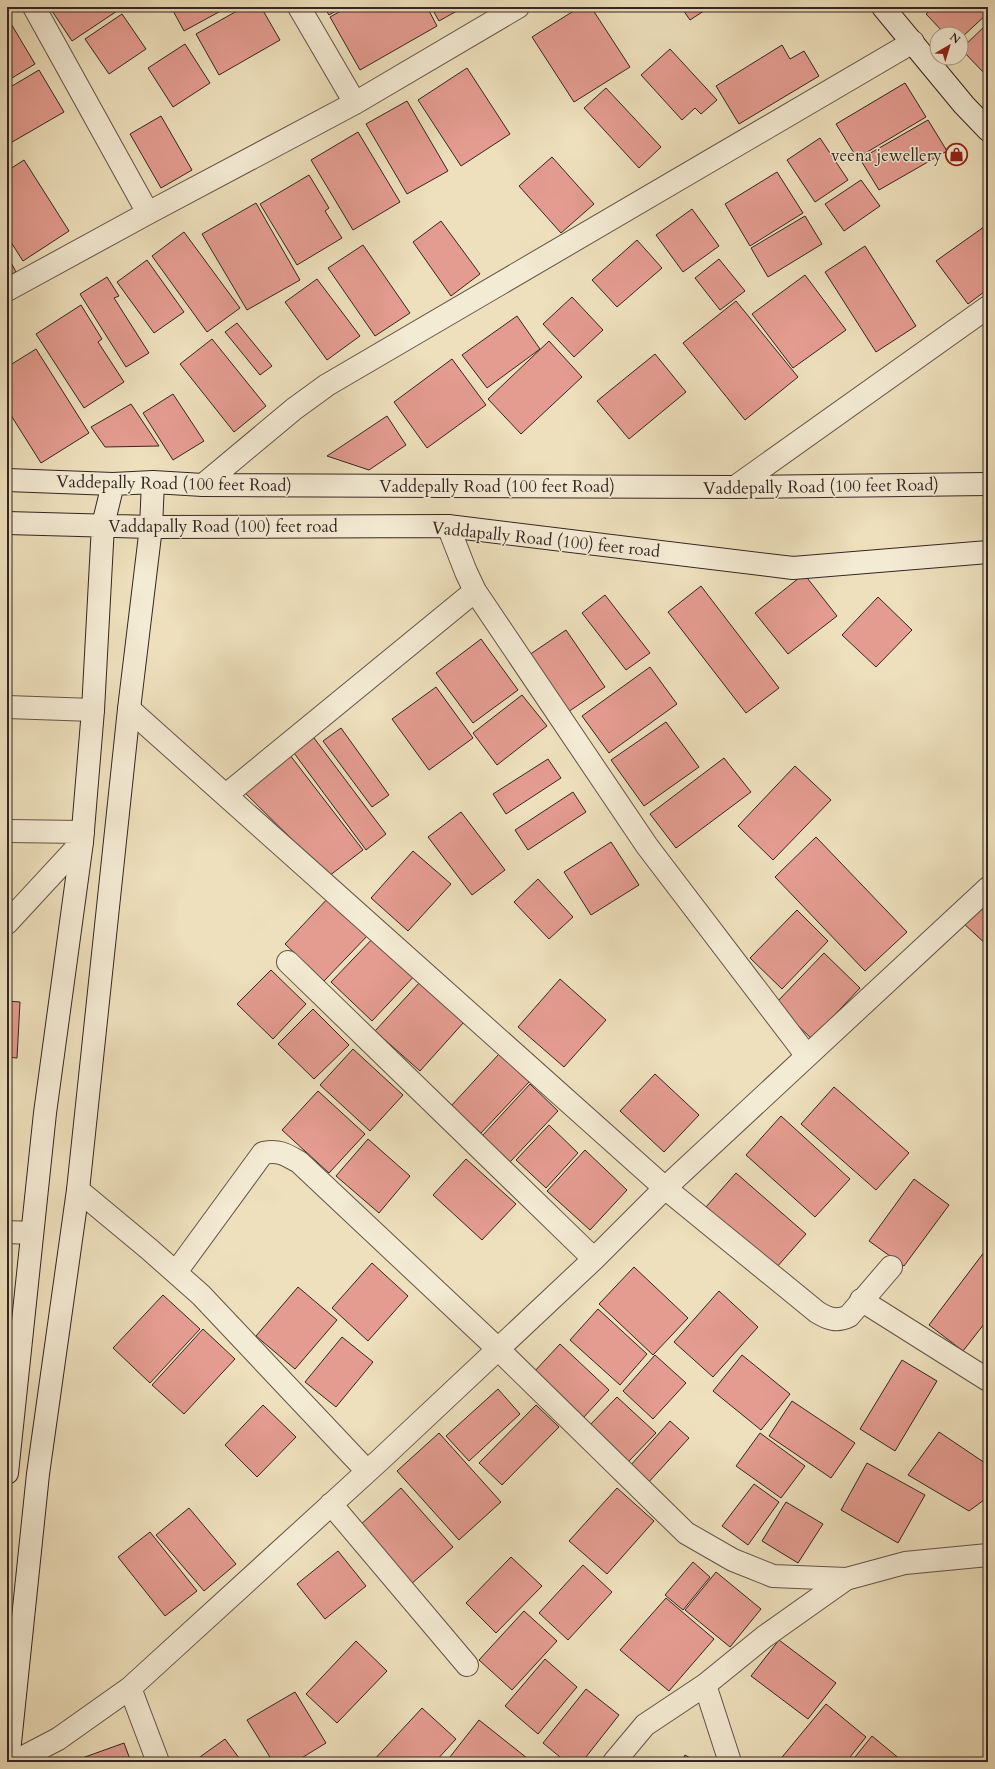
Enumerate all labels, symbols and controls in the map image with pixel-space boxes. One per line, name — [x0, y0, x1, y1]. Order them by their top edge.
north arrow — [929, 26, 969, 66]
text: N — [946, 30, 964, 48]
shop icon: veena jewellery — [944, 142, 970, 168]
place label: veena jewellery — [831, 144, 942, 167]
street label: Vaddepally Road (100 feet Road) — [56, 470, 292, 497]
street label: Vaddepally Road (100 feet Road) — [703, 473, 939, 500]
street label: Vaddepally Road (100 feet Road) — [379, 475, 615, 498]
street label: Vaddapally Road (100) feet road — [108, 515, 338, 538]
street label: Vaddapally Road (100) feet road — [431, 516, 661, 563]

